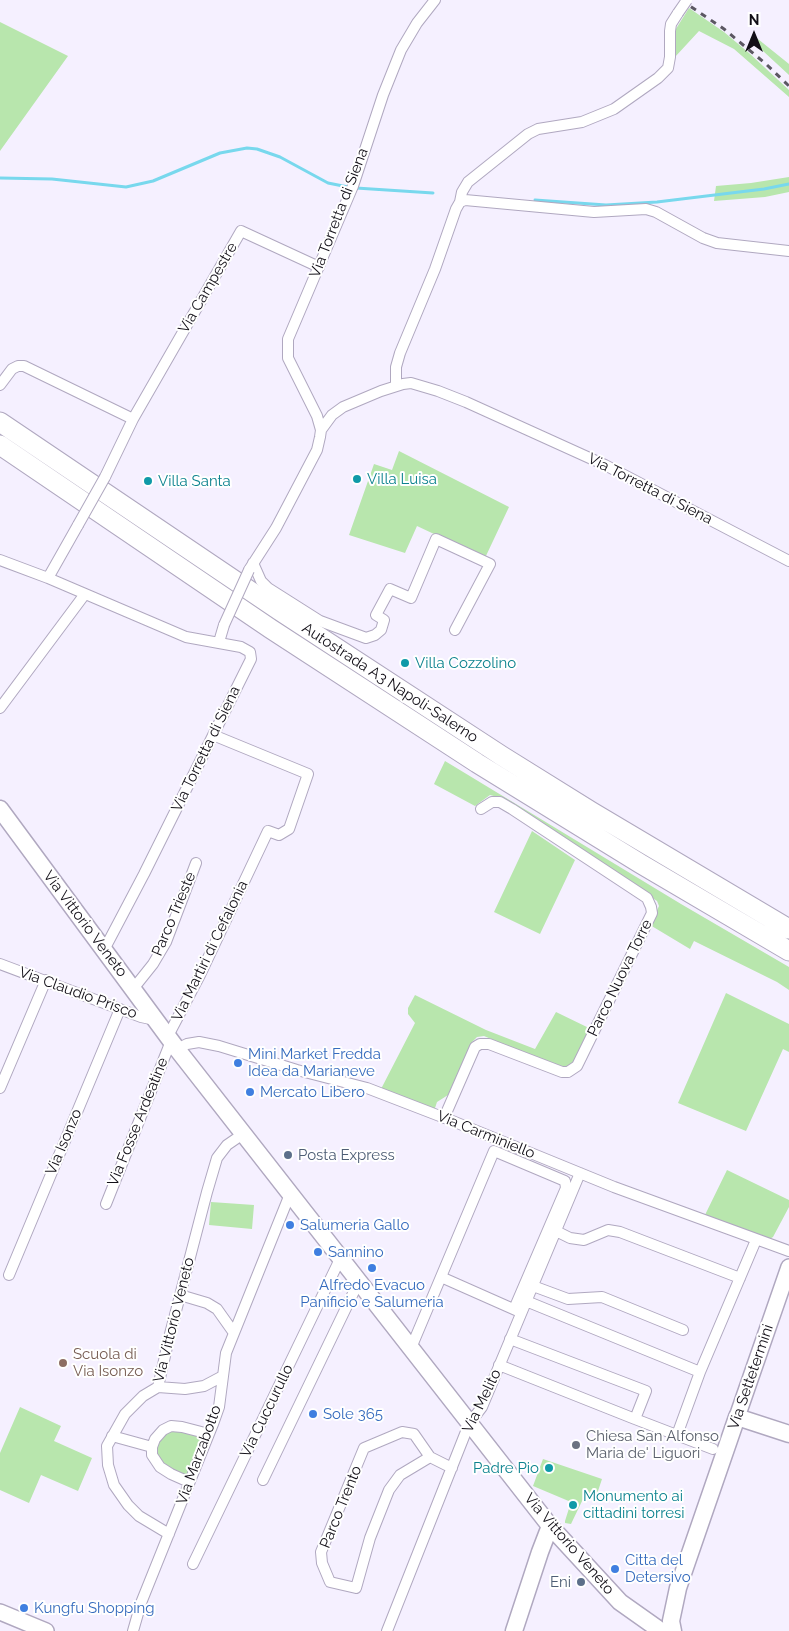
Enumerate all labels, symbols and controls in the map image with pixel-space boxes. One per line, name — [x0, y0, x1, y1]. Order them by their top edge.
north arrow — [729, 10, 779, 60]
text: N — [749, 12, 759, 28]
street label: Via Torretta di Siena — [306, 146, 372, 280]
street label: Via Campestre — [175, 239, 241, 337]
street label: Via Torretta di Siena — [585, 450, 715, 528]
place label: Villa Luisa — [367, 470, 437, 488]
place label: Villa Santa — [158, 472, 231, 490]
marker: Villa Luisa — [351, 473, 363, 485]
marker: Villa Santa — [142, 475, 154, 487]
street label: Autostrada A3 Napoli-Salerno — [299, 619, 481, 747]
place label: Villa Cozzolino — [415, 654, 516, 672]
marker: Villa Cozzolino — [399, 657, 411, 669]
street label: Via Torretta di Siena — [168, 683, 244, 815]
street label: Via Vittorio Veneto — [39, 867, 131, 981]
street label: Parco Trieste — [148, 869, 200, 959]
street label: Via Martiri di Cefalonia — [168, 878, 252, 1024]
street label: Parco Nuova Torre — [584, 917, 656, 1039]
street label: Via Claudio Prisco — [16, 963, 140, 1023]
place label: Mini Market Fredda Idea da Marianeve — [248, 1045, 381, 1080]
street label: Via Fosse Ardeatine — [104, 1055, 172, 1189]
marker: Mini Market Fredda Idea da Marianeve — [232, 1057, 244, 1069]
place label: Mercato Libero — [260, 1083, 365, 1101]
marker: Mercato Libero — [244, 1086, 256, 1098]
street label: Via Isonzo — [42, 1106, 86, 1178]
street label: Via Carminiello — [434, 1107, 538, 1163]
place label: Posta Express — [298, 1146, 395, 1164]
marker: Posta Express — [282, 1149, 294, 1161]
place label: Salumeria Gallo — [300, 1216, 409, 1234]
marker: Salumeria Gallo — [284, 1219, 296, 1231]
place label: Sannino — [328, 1243, 384, 1261]
marker: Sannino — [312, 1246, 324, 1258]
street label: Via Vittorio Veneto — [150, 1256, 198, 1384]
marker: Alfredo Evacuo Panificio e Salumeria — [366, 1262, 378, 1274]
place label: Alfredo Evacuo Panificio e Salumeria — [300, 1276, 444, 1311]
street label: Via Settetermini — [725, 1322, 777, 1432]
place label: Scuola di Via Isonzo — [73, 1345, 143, 1380]
marker: Scuola di Via Isonzo — [57, 1357, 69, 1369]
street label: Via Cuccurullo — [237, 1362, 297, 1460]
street label: Via Melito — [459, 1366, 505, 1436]
street label: Via Marzabotto — [173, 1403, 225, 1507]
place label: Sole 365 — [323, 1405, 383, 1423]
marker: Sole 365 — [307, 1408, 319, 1420]
place label: Chiesa San Alfonso Maria de' Liguori — [586, 1427, 719, 1462]
marker: Chiesa San Alfonso Maria de' Liguori — [570, 1439, 582, 1451]
place label: Padre Pio — [473, 1459, 539, 1477]
marker: Padre Pio — [543, 1462, 555, 1474]
street label: Parco Trento — [316, 1463, 366, 1551]
place label: Monumento ai cittadini torresi — [583, 1487, 685, 1522]
street label: Via Vittorio Veneto — [520, 1490, 618, 1598]
marker: Monumento ai cittadini torresi — [567, 1499, 579, 1511]
place label: Citta del Detersivo — [625, 1551, 691, 1586]
marker: Citta del Detersivo — [609, 1563, 621, 1575]
place label: Eni — [550, 1573, 571, 1591]
marker: Eni — [575, 1576, 587, 1588]
place label: Kungfu Shopping — [34, 1599, 155, 1617]
marker: Kungfu Shopping — [18, 1602, 30, 1614]

